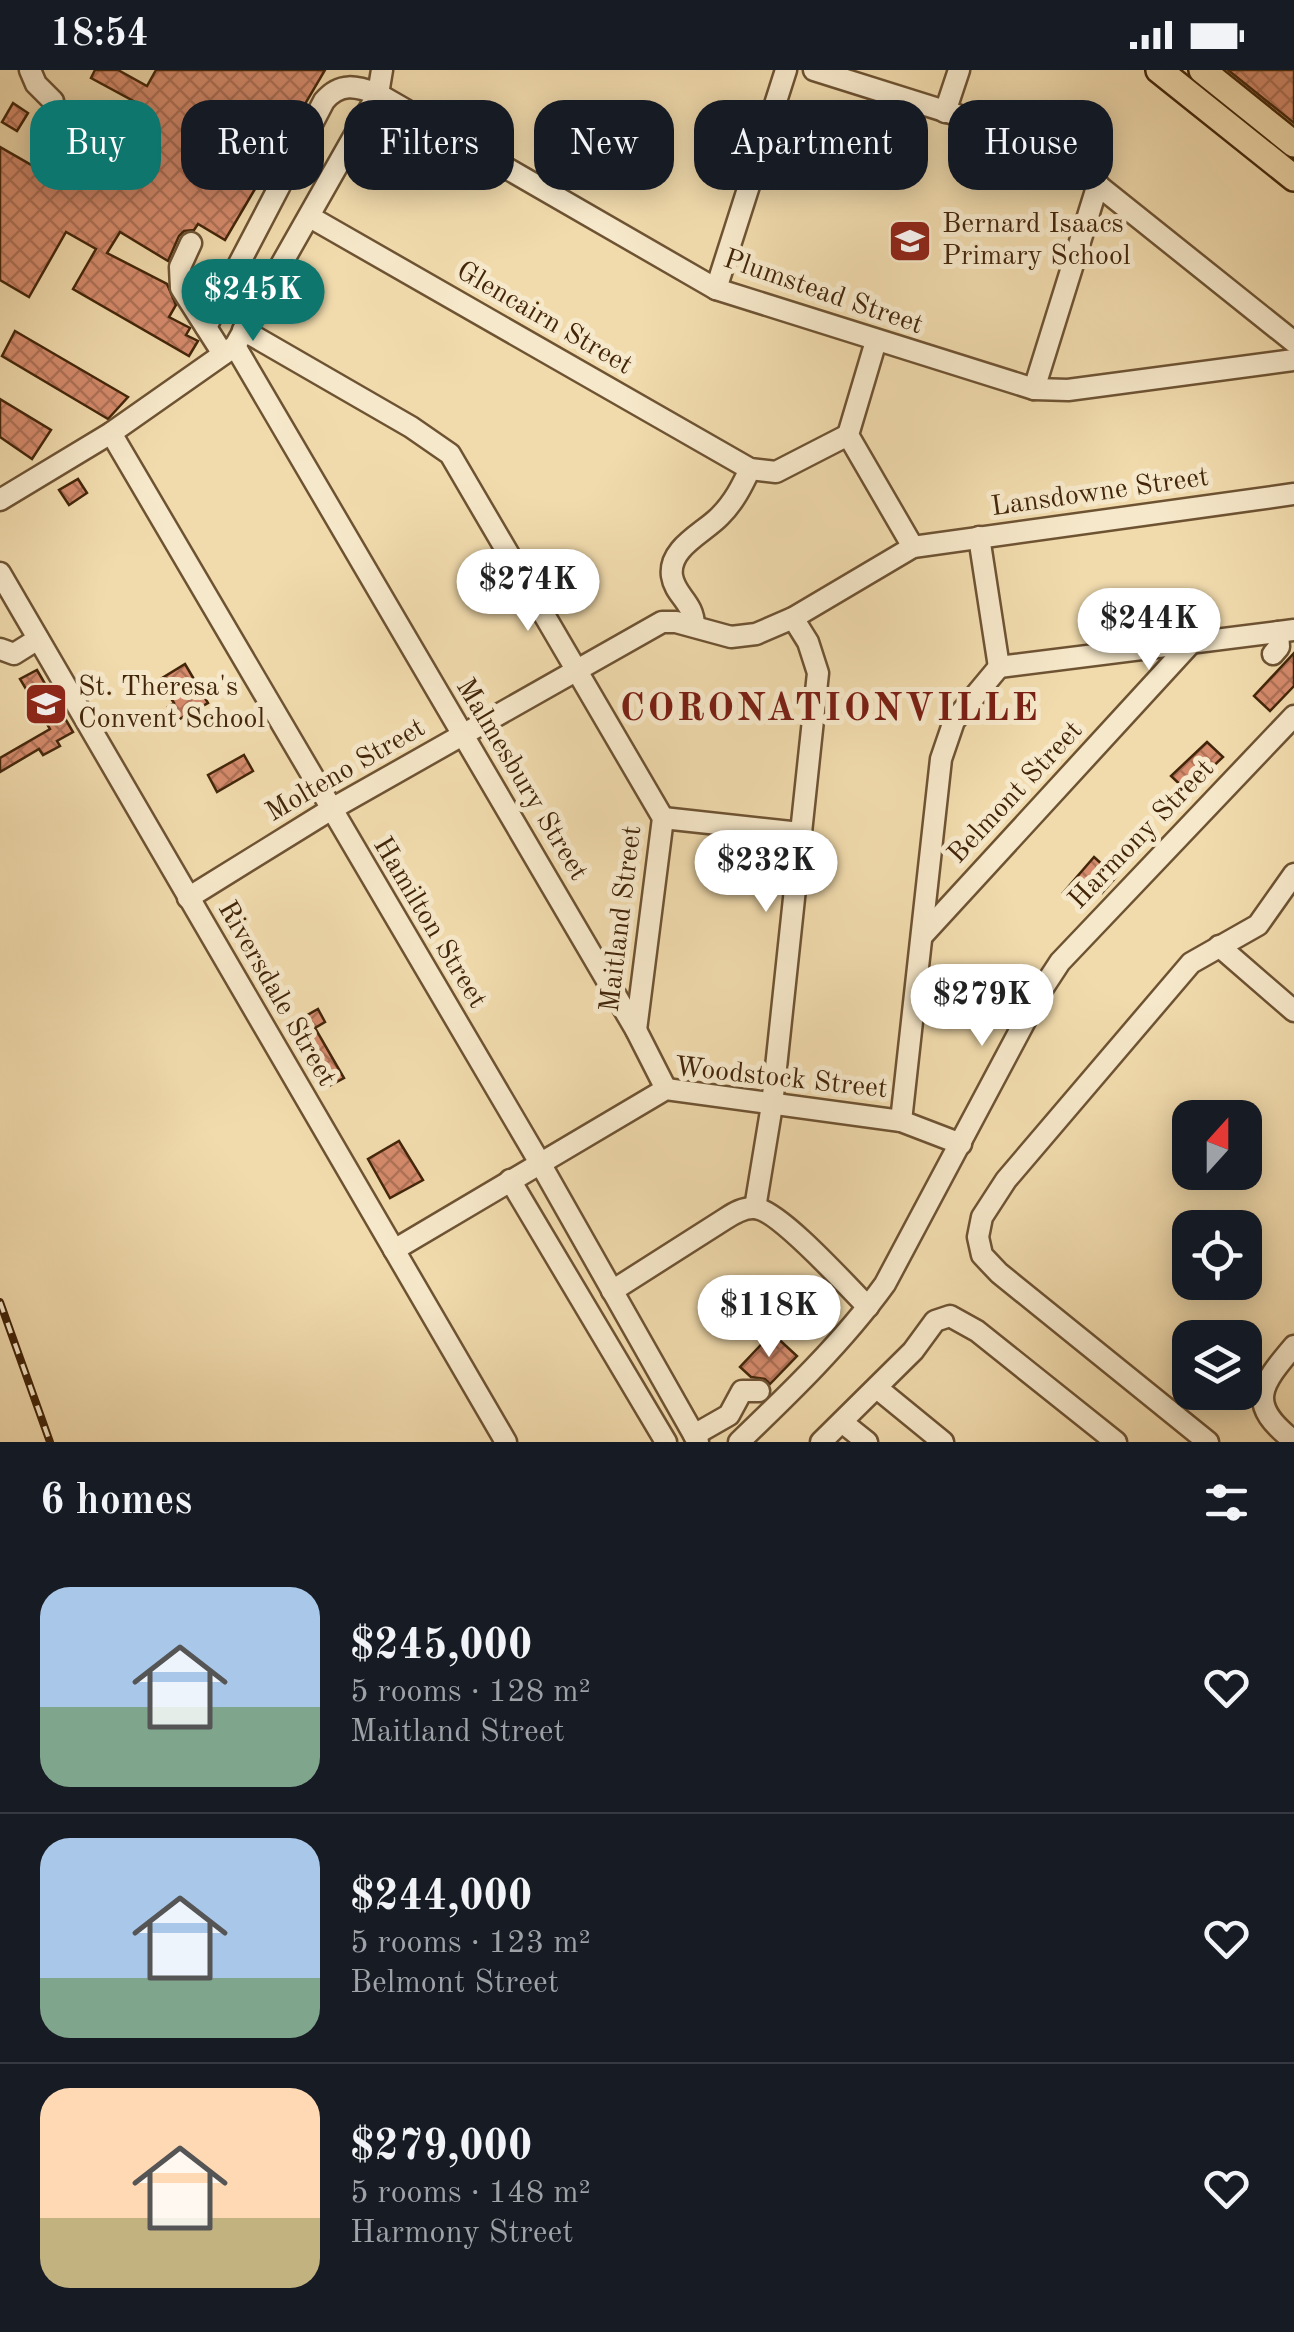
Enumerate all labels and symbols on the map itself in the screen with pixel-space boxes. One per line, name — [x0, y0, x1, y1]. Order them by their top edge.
place label: Bernard Isaacs Primary School — [942, 211, 1130, 271]
school or university icon: Bernard Isaacs Primary School — [887, 218, 933, 264]
street label: Plumstead Street — [720, 246, 926, 340]
street label: Glencairn Street — [451, 257, 637, 381]
pin: $245K — [183, 259, 323, 344]
street label: Lansdowne Street — [989, 464, 1211, 522]
pin: $274K — [458, 549, 598, 634]
pin: $244K — [1079, 588, 1219, 673]
place label: St. Theresa's Convent School — [78, 674, 265, 734]
street label: Malmesbury Street — [450, 674, 592, 886]
school or university icon: St. Theresa's Convent School — [23, 681, 69, 727]
district label: CORONATIONVILLE — [620, 691, 1040, 729]
street label: Molteno Street — [262, 714, 430, 828]
street label: Belmont Street — [943, 717, 1089, 869]
street label: Harmony Street — [1064, 755, 1220, 915]
street label: Maitland Street — [597, 824, 647, 1014]
pin: $232K — [696, 830, 836, 915]
street label: Hamilton Street — [367, 833, 491, 1013]
street label: Riversdale Street — [212, 897, 340, 1091]
pin: $279K — [912, 964, 1052, 1049]
street label: Woodstock Street — [673, 1054, 889, 1104]
north arrow — [1172, 1100, 1262, 1190]
pin: $118K — [699, 1275, 839, 1360]

